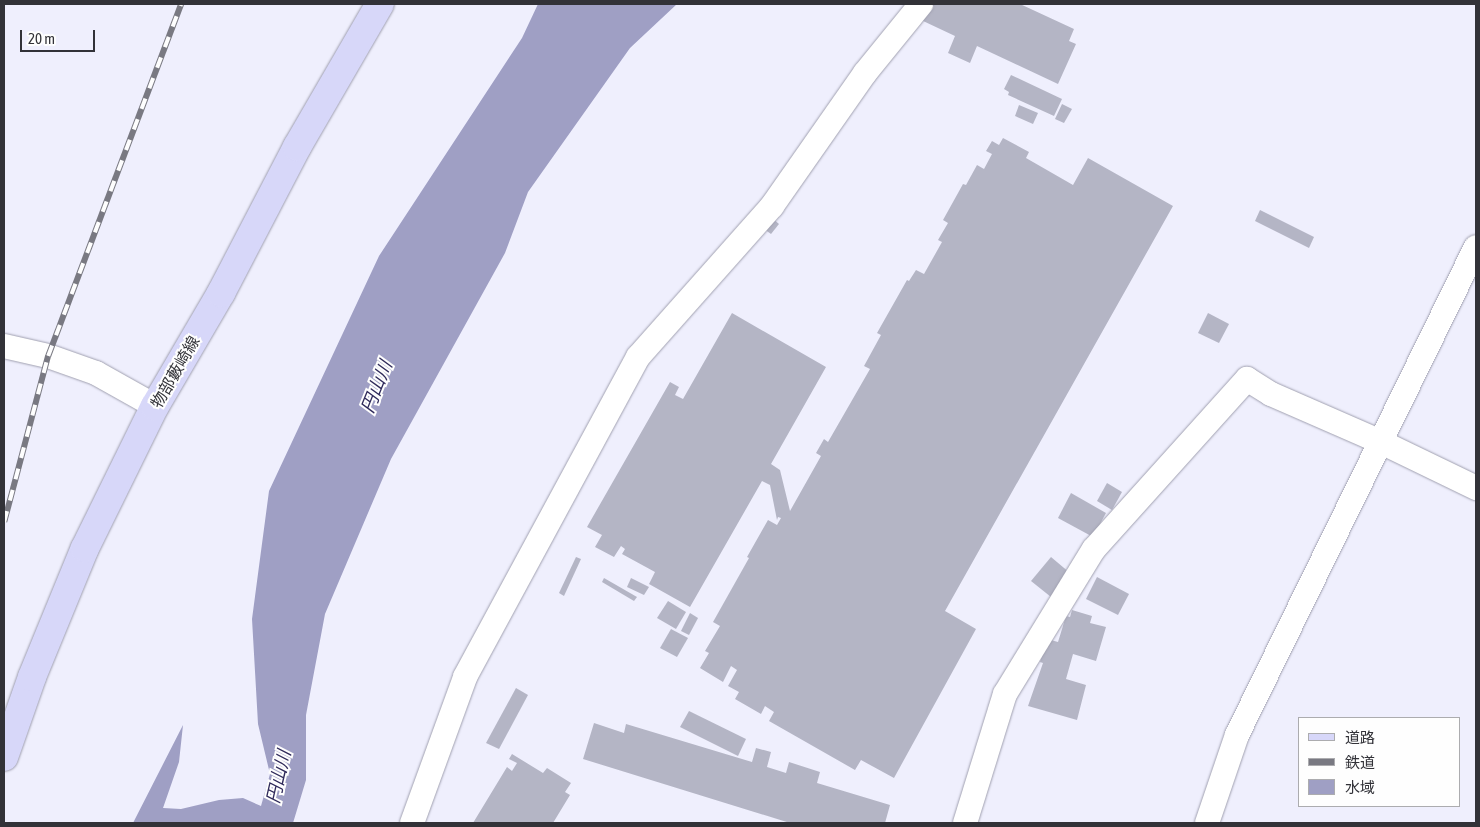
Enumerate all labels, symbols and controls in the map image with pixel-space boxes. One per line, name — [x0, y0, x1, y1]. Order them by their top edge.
scale bar — [22, 20, 98, 52]
text: 20 m — [28, 30, 55, 47]
street label: 物部藪崎線 — [147, 333, 203, 411]
water label: 円山川 — [357, 358, 397, 416]
legend — [1298, 717, 1460, 807]
text: 道路 — [1345, 729, 1375, 746]
water label: 円山川 — [262, 748, 296, 806]
text: 鉄道 — [1345, 754, 1375, 771]
text: 水域 — [1345, 779, 1375, 796]

